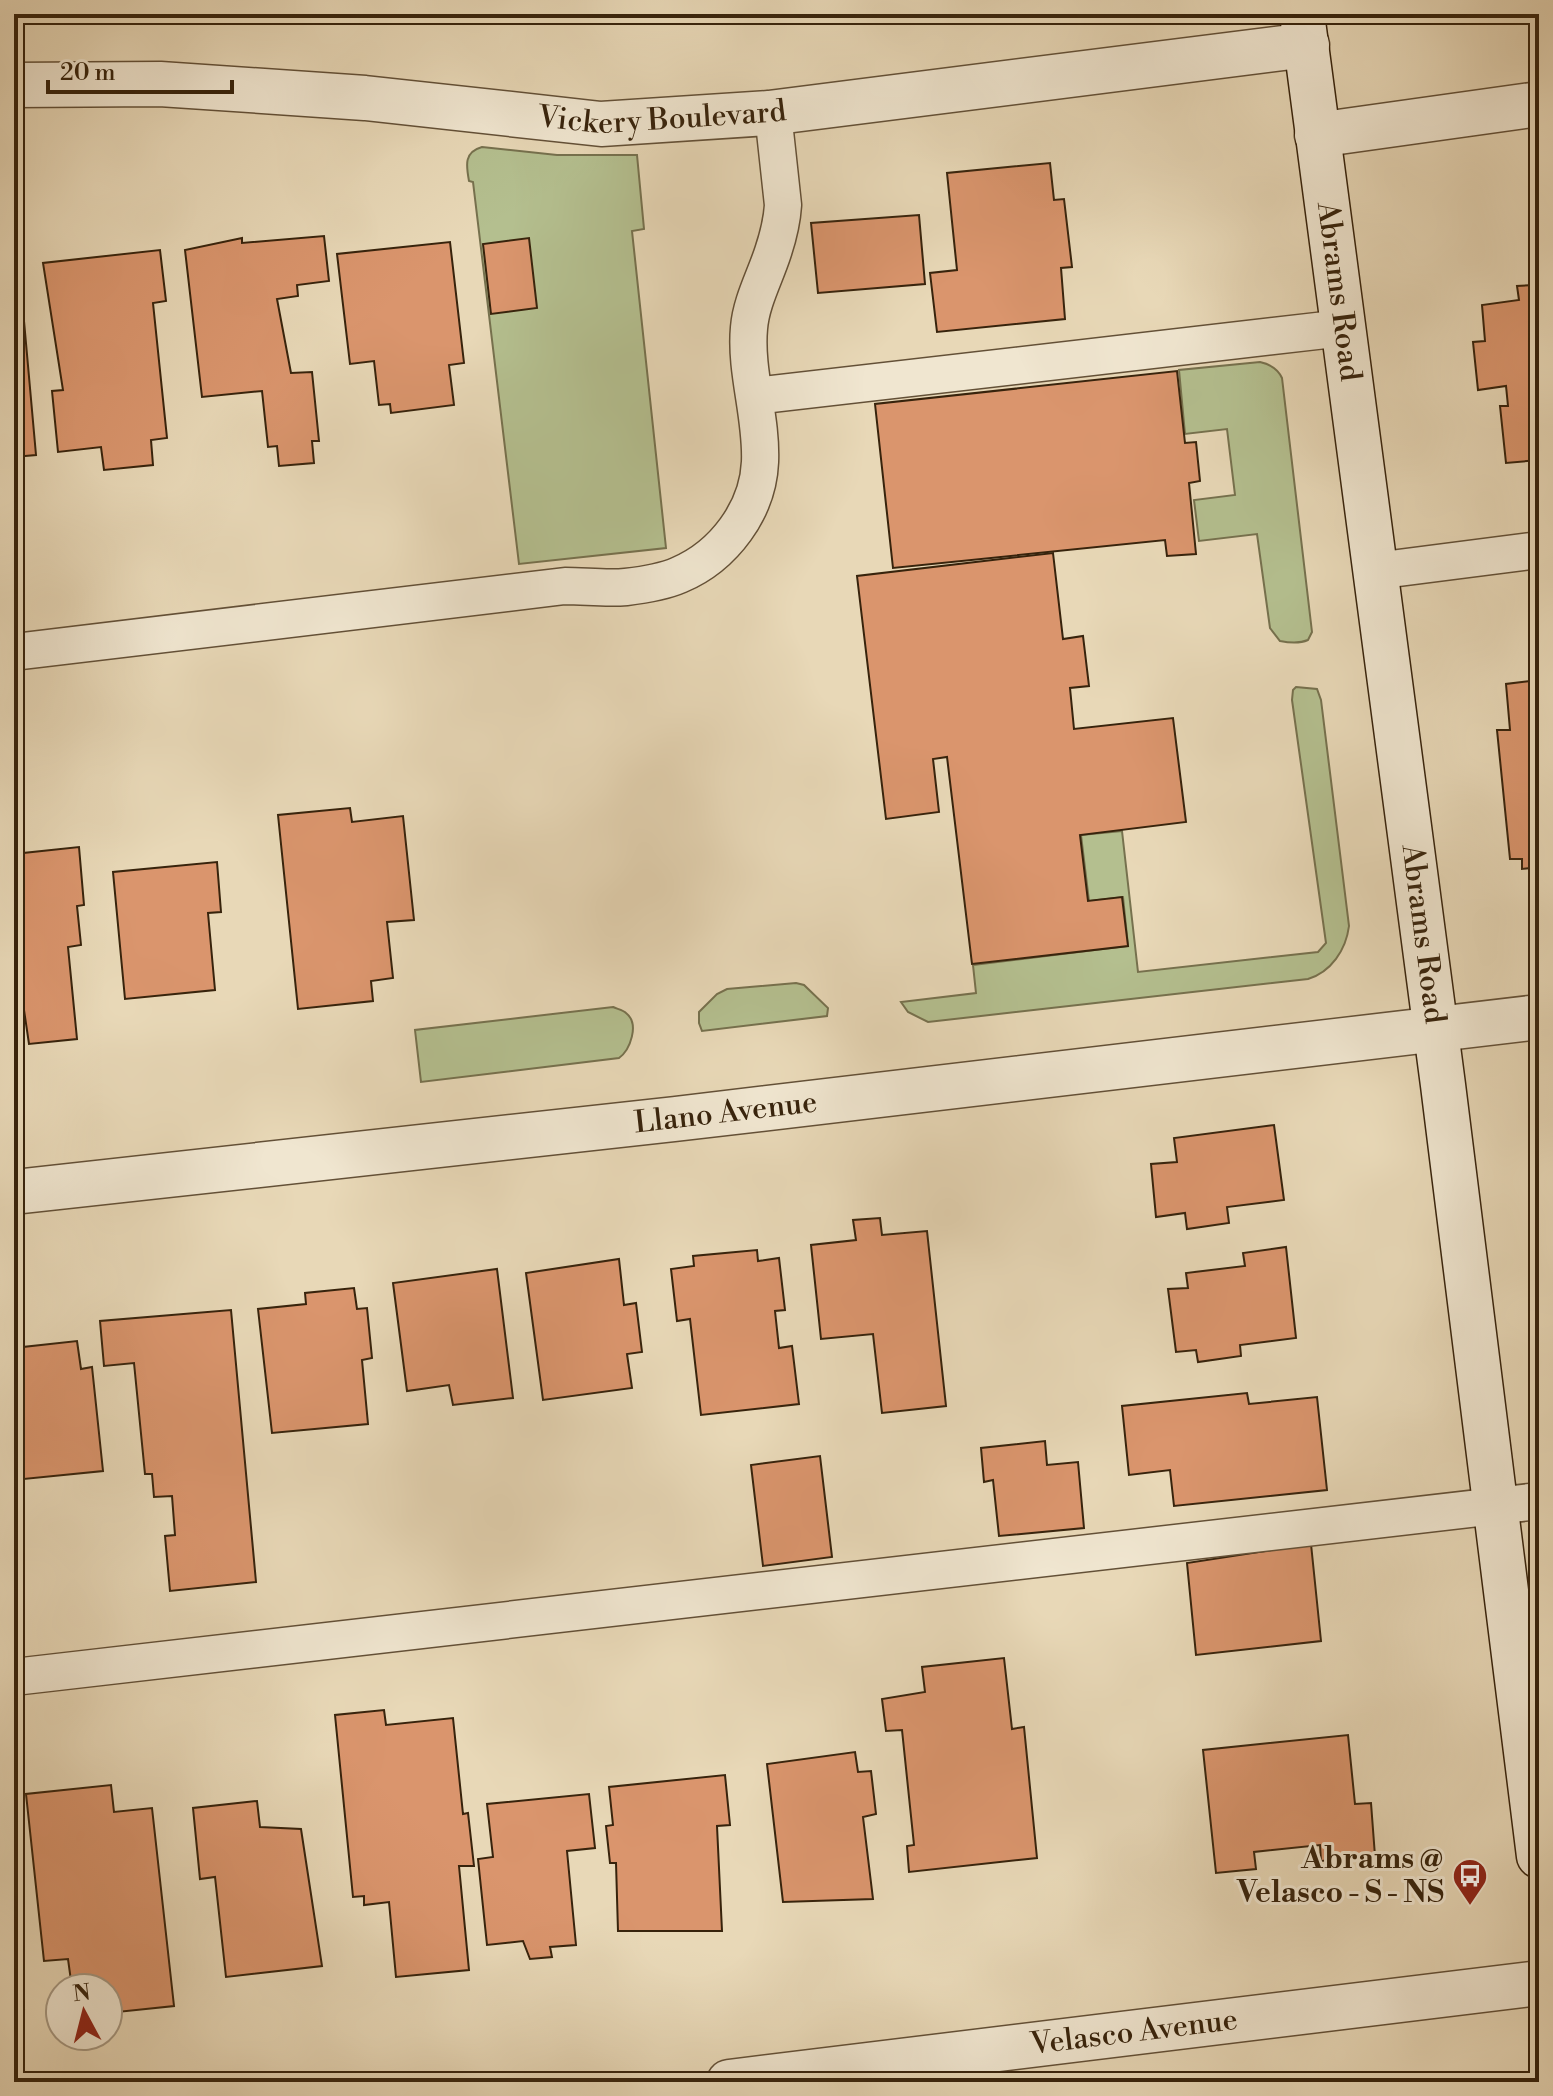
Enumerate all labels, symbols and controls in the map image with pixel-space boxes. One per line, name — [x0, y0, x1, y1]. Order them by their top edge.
scale bar — [48, 44, 232, 94]
text: 20 m — [60, 58, 116, 88]
street label: Vickery Boulevard — [535, 92, 788, 143]
street label: Abrams Road — [1308, 199, 1369, 384]
street label: Abrams Road — [1392, 841, 1454, 1026]
street label: Llano Avenue — [632, 1083, 819, 1142]
place label: Abrams @ Velasco - S - NS — [1236, 1840, 1444, 1912]
bus stop icon: Abrams @ Velasco - S - NS — [1451, 1857, 1489, 1907]
north arrow — [44, 1972, 124, 2052]
text: N — [71, 1979, 93, 2008]
street label: Velasco Avenue — [1027, 2001, 1240, 2064]

